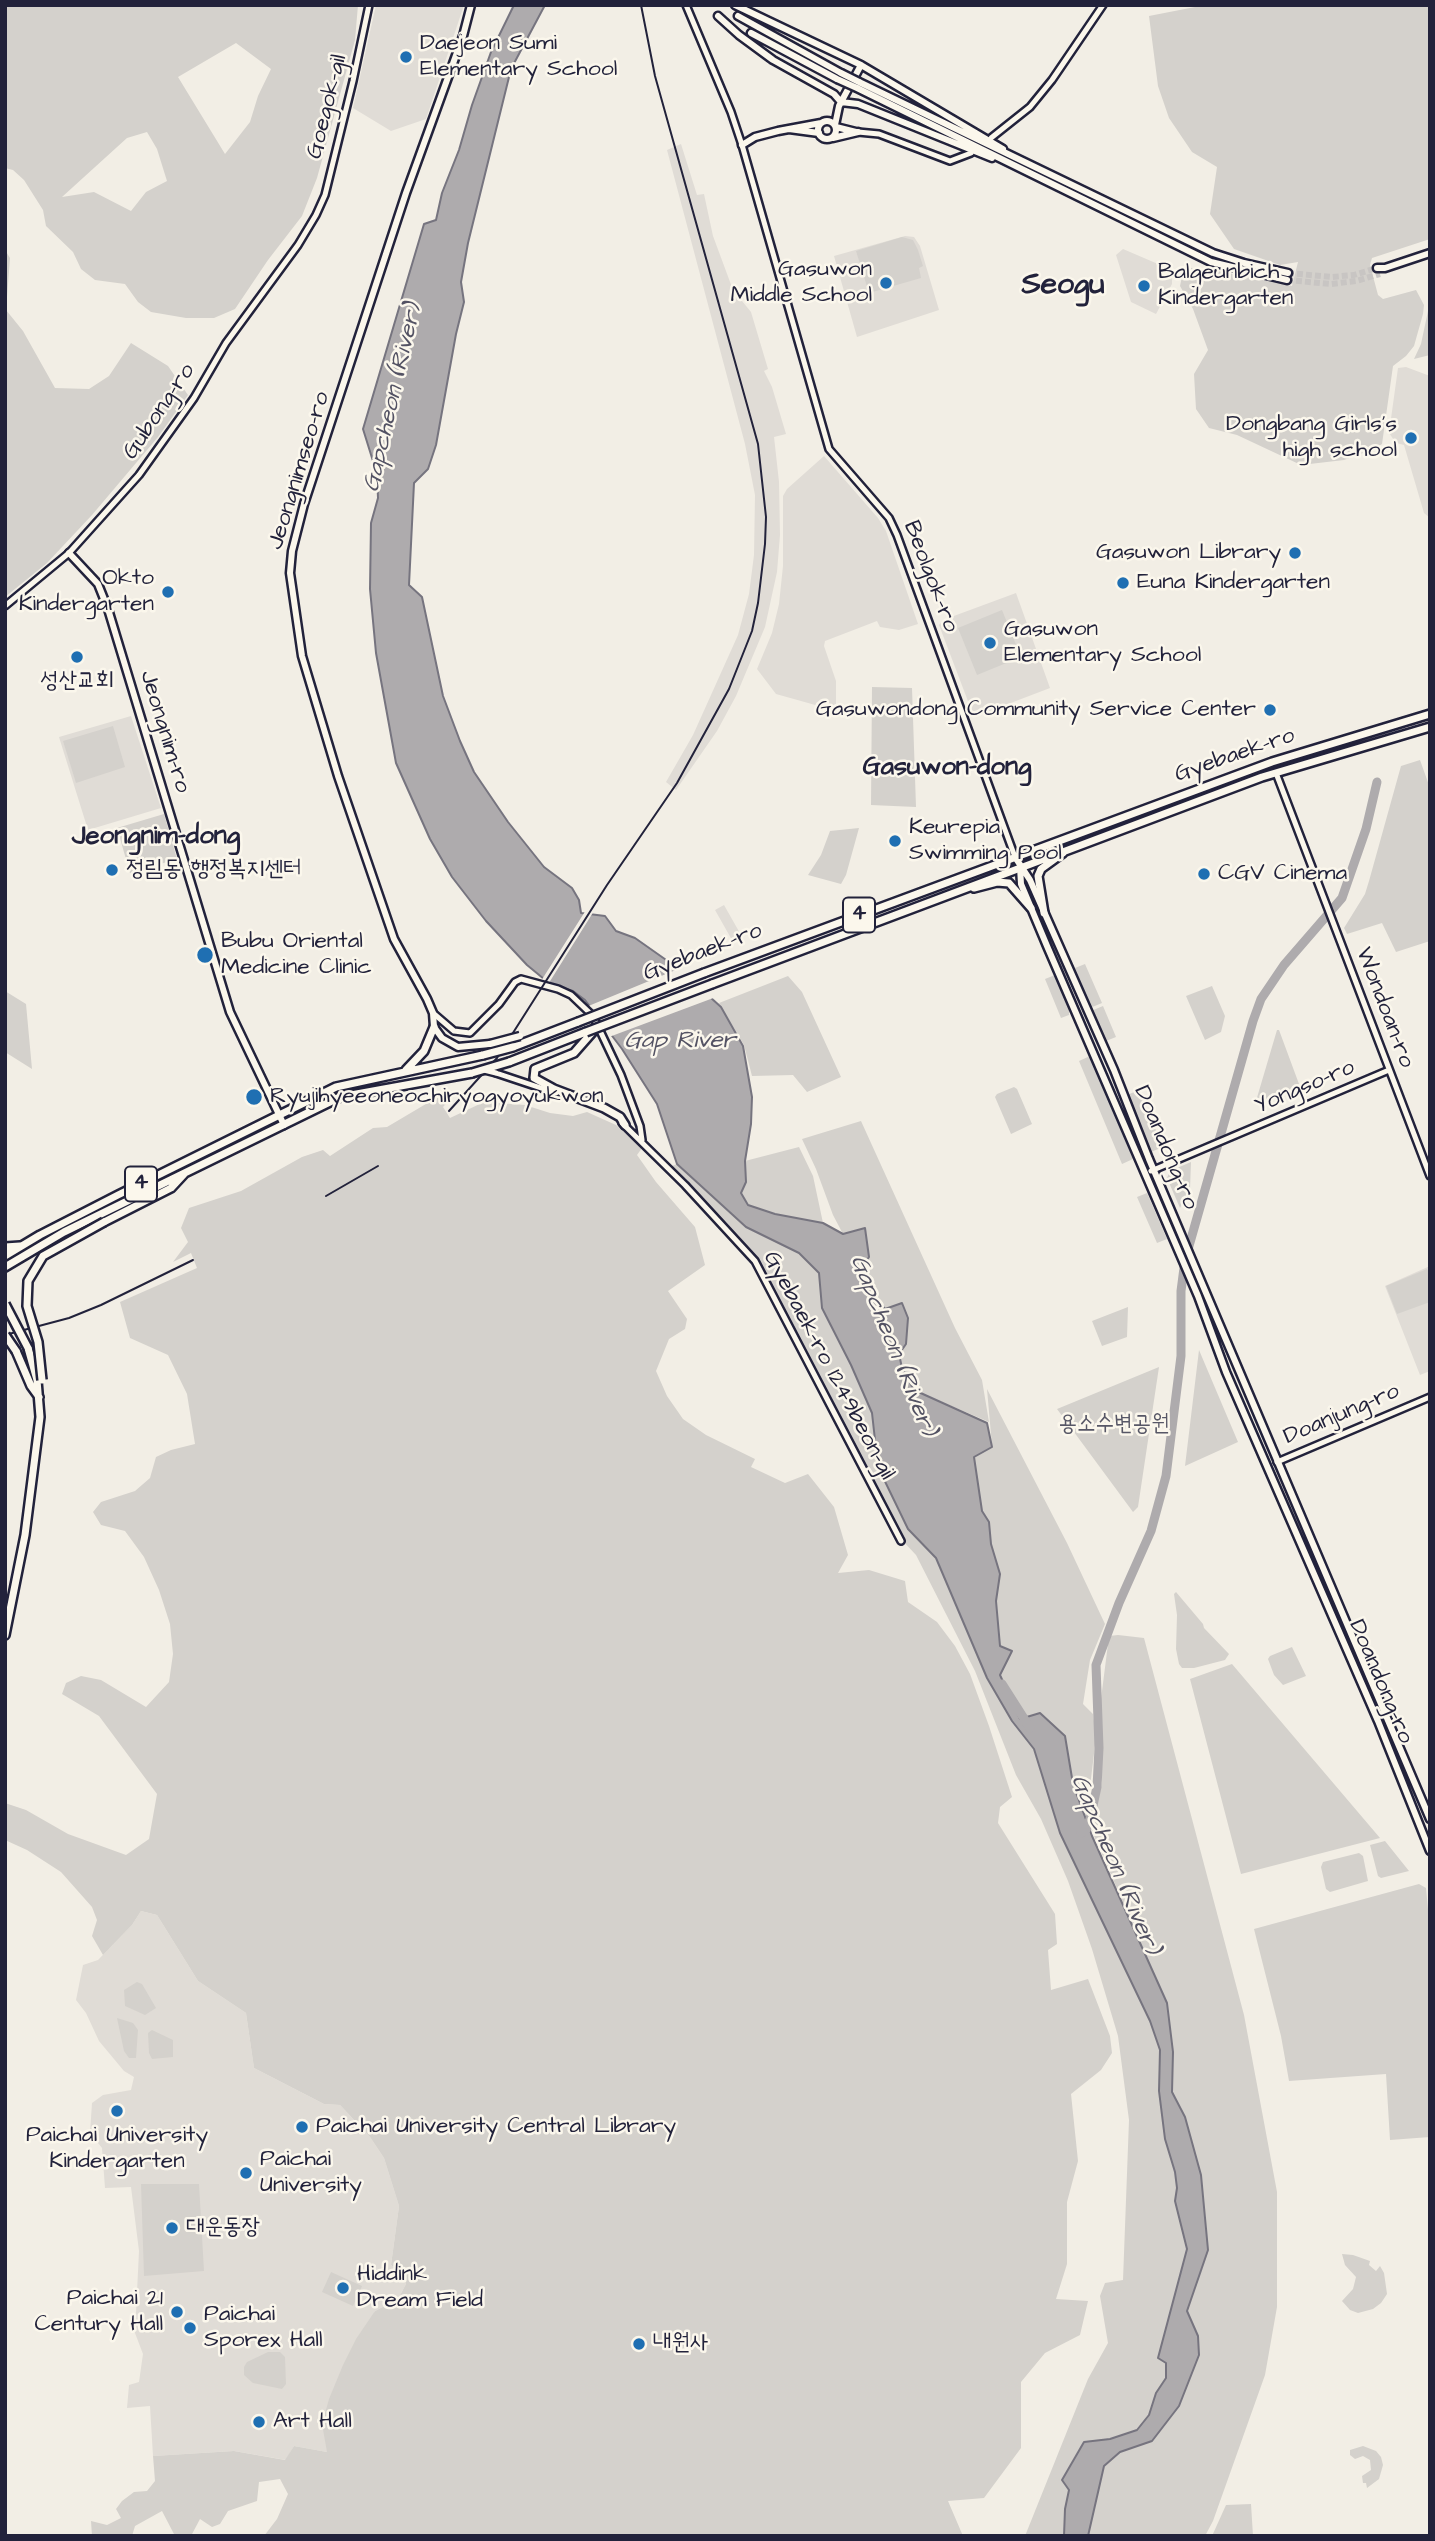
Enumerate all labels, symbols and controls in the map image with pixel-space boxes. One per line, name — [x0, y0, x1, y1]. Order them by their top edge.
place label: Daejeon Sumi Elementary School — [420, 30, 617, 84]
marker: Daejeon Sumi Elementary School — [398, 49, 414, 65]
street label: Goegok-gil — [302, 52, 354, 162]
place label: Gasuwon Middle School — [730, 256, 872, 310]
place label: Balgeunbich Kindergarten — [1158, 259, 1293, 313]
district label: Seogu — [1021, 269, 1105, 305]
marker: Gasuwon Middle School — [878, 275, 894, 291]
marker: Balgeunbich Kindergarten — [1136, 278, 1152, 294]
water label: Gapcheon (River) — [358, 301, 430, 495]
street label: Gubong-ro — [118, 359, 202, 465]
street label: Jeongnimseo-ro — [263, 389, 337, 553]
place label: Dongbang Girls's high school — [1226, 411, 1397, 465]
marker: Dongbang Girls's high school — [1403, 430, 1419, 446]
street label: Beolgok-ro — [896, 517, 964, 637]
place label: Gasuwon Library — [1096, 539, 1281, 567]
marker: Gasuwon Library — [1287, 545, 1303, 561]
place label: Okto Kindergarten — [19, 565, 154, 619]
place label: Euna Kindergarten — [1137, 569, 1330, 597]
marker: Euna Kindergarten — [1115, 575, 1131, 591]
marker: Okto Kindergarten — [160, 584, 176, 600]
place label: Gasuwon Elementary School — [1004, 616, 1201, 670]
marker: Gasuwon Elementary School — [982, 635, 998, 651]
marker: 성산교회 — [69, 649, 85, 665]
street label: Jeongnim-ro — [132, 667, 196, 797]
place label: 성산교회 — [40, 668, 114, 696]
place label: Gasuwondong Community Service Center — [816, 696, 1256, 724]
marker: Gasuwondong Community Service Center — [1262, 702, 1278, 718]
street label: Gyebaek-ro — [1171, 723, 1299, 789]
district label: Gasuwon-dong — [863, 753, 1031, 785]
place label: Keurepia Swimming Pool — [909, 814, 1062, 868]
district label: Jeongnim-dong — [72, 822, 240, 854]
marker: Keurepia Swimming Pool — [887, 833, 903, 849]
place label: 정림동 행정복지센터 — [126, 856, 302, 884]
place label: CGV Cinema — [1218, 860, 1347, 888]
marker: 정림동 행정복지센터 — [104, 862, 120, 878]
marker: CGV Cinema — [1196, 866, 1212, 882]
road number: 4 — [843, 898, 875, 932]
street label: Gyebaek-ro — [640, 918, 766, 988]
place label: Bubu Oriental Medicine Clinic — [221, 928, 372, 982]
street label: Wondoan-ro — [1348, 944, 1420, 1072]
marker: Bubu Oriental Medicine Clinic — [195, 945, 215, 965]
water label: Gap River — [624, 1028, 736, 1056]
street label: Yongso-ro — [1251, 1055, 1359, 1121]
street label: Doandong-ro — [1127, 1082, 1203, 1214]
place label: Ryujihyeeoneochiryogyoyukwon — [270, 1083, 604, 1111]
marker: Ryujihyeeoneochiryogyoyukwon — [244, 1087, 264, 1107]
road number: 4 — [125, 1166, 157, 1202]
street label: Gyebaek-ro 1249beon-gil — [756, 1247, 900, 1485]
water label: Gapcheon (River) — [843, 1251, 941, 1441]
street label: Doanjung-ro — [1280, 1378, 1404, 1452]
park label: 용소수변공원 — [1058, 1411, 1170, 1439]
street label: Doandong-ro — [1342, 1616, 1418, 1748]
water label: Gapcheon (River) — [1063, 1771, 1165, 1959]
marker: Paichai University Kindergarten — [109, 2103, 125, 2119]
place label: Paichai University Central Library — [316, 2113, 676, 2141]
marker: Paichai University Central Library — [294, 2119, 310, 2135]
place label: Paichai University Kindergarten — [26, 2122, 208, 2176]
place label: Paichai University — [260, 2146, 362, 2200]
marker: Paichai University — [238, 2165, 254, 2181]
place label: 대운동장 — [186, 2214, 260, 2242]
marker: 대운동장 — [164, 2220, 180, 2236]
place label: Hiddink Dream Field — [357, 2261, 483, 2315]
marker: Hiddink Dream Field — [335, 2280, 351, 2296]
place label: Paichai 21 Century Hall — [34, 2285, 163, 2339]
place label: Paichai Sporex Hall — [204, 2301, 323, 2355]
marker: Paichai 21 Century Hall — [169, 2304, 185, 2320]
marker: Paichai Sporex Hall — [182, 2320, 198, 2336]
place label: 내원사 — [653, 2330, 709, 2358]
marker: 내원사 — [631, 2336, 647, 2352]
place label: Art Hall — [273, 2408, 352, 2436]
marker: Art Hall — [251, 2414, 267, 2430]

